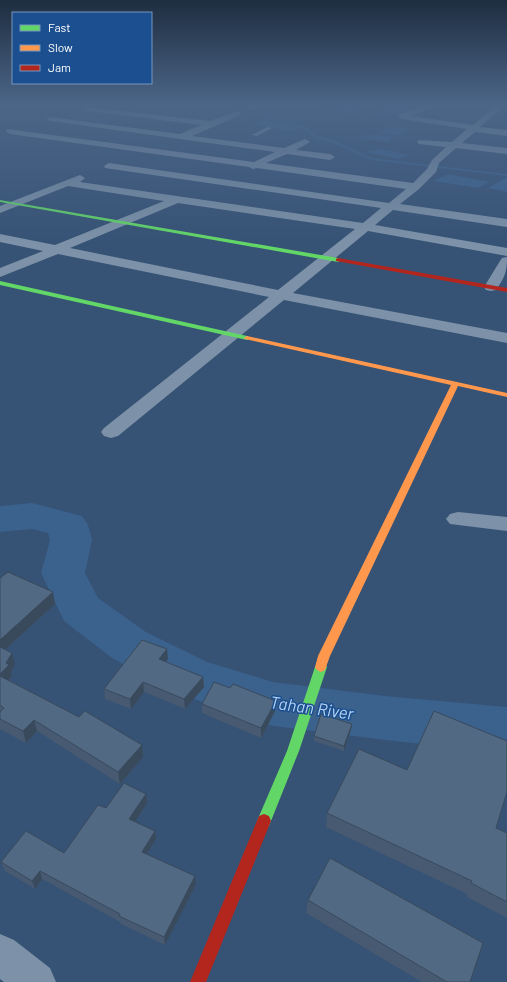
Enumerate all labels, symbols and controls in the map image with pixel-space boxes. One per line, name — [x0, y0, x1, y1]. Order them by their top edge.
legend — [12, 12, 152, 84]
text: Fast — [48, 20, 71, 34]
text: Slow — [48, 40, 73, 54]
text: Jam — [48, 60, 71, 74]
water label: Tahan River — [269, 691, 356, 723]

